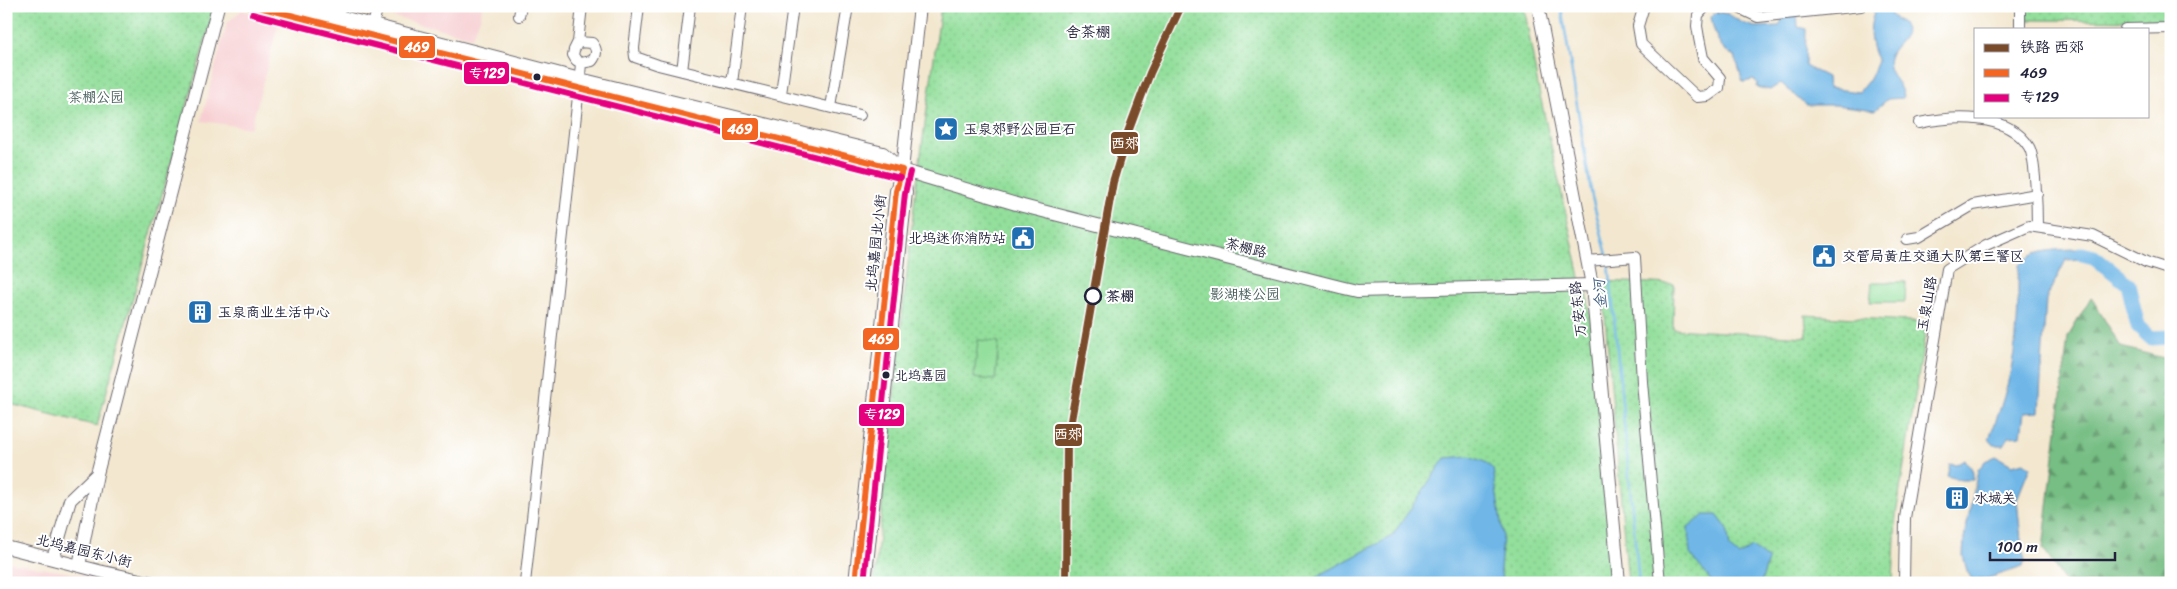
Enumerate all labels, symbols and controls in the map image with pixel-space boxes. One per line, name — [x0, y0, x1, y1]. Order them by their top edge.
district label: 舍茶棚 — [1065, 19, 1111, 45]
legend — [1974, 28, 2150, 118]
text: 铁路 西郊 — [2020, 34, 2084, 60]
line badge: 469 — [398, 35, 436, 59]
text: 469 — [403, 35, 430, 60]
text: 469 — [2020, 60, 2047, 86]
line badge: 专129 — [463, 61, 510, 85]
text: 专129 — [469, 61, 506, 86]
unlabelled marker — [532, 72, 542, 82]
text: 专129 — [2020, 84, 2059, 110]
park label: 茶棚公园 — [68, 85, 124, 110]
place icon: 玉泉郊野公园巨石 — [933, 116, 959, 142]
line badge: 469 — [721, 117, 759, 141]
text: 469 — [726, 117, 753, 142]
place label: 玉泉郊野公园巨石 — [964, 117, 1076, 142]
line badge: 西郊 — [1110, 131, 1139, 155]
text: 西郊 — [1111, 131, 1139, 156]
street label: 北坞嘉园北小街 — [858, 193, 894, 293]
public building icon: 北坞迷你消防站 — [1010, 225, 1036, 251]
place label: 北坞迷你消防站 — [908, 226, 1006, 251]
street label: 茶棚路 — [1223, 231, 1269, 265]
public building icon: 交管局黄庄交通大队第三警区 — [1811, 243, 1837, 269]
place label: 交管局黄庄交通大队第三警区 — [1842, 244, 2024, 269]
street label: 玉泉山路 — [1910, 274, 1944, 334]
water label: 金河 — [1585, 275, 1614, 310]
street label: 万安东路 — [1563, 280, 1593, 338]
park label: 影湖楼公园 — [1210, 282, 1280, 307]
place label: 茶棚 — [1106, 284, 1134, 309]
marker: 茶棚 — [1084, 287, 1102, 305]
building icon: 玉泉商业生活中心 — [187, 299, 213, 325]
place label: 玉泉商业生活中心 — [218, 300, 330, 325]
line badge: 469 — [862, 327, 900, 351]
text: 469 — [867, 327, 894, 352]
place label: 北坞嘉园 — [895, 364, 947, 387]
marker: 北坞嘉园 — [881, 370, 891, 380]
text: 专129 — [864, 402, 901, 427]
line badge: 专129 — [858, 403, 905, 427]
text: 西郊 — [1054, 422, 1082, 447]
line badge: 西郊 — [1054, 423, 1083, 447]
building icon: 水城关 — [1944, 485, 1970, 511]
place label: 水城关 — [1974, 486, 2016, 511]
street label: 北坞嘉园东小街 — [33, 527, 135, 575]
scale bar — [1990, 529, 2114, 561]
text: 100 m — [1997, 534, 2038, 560]

